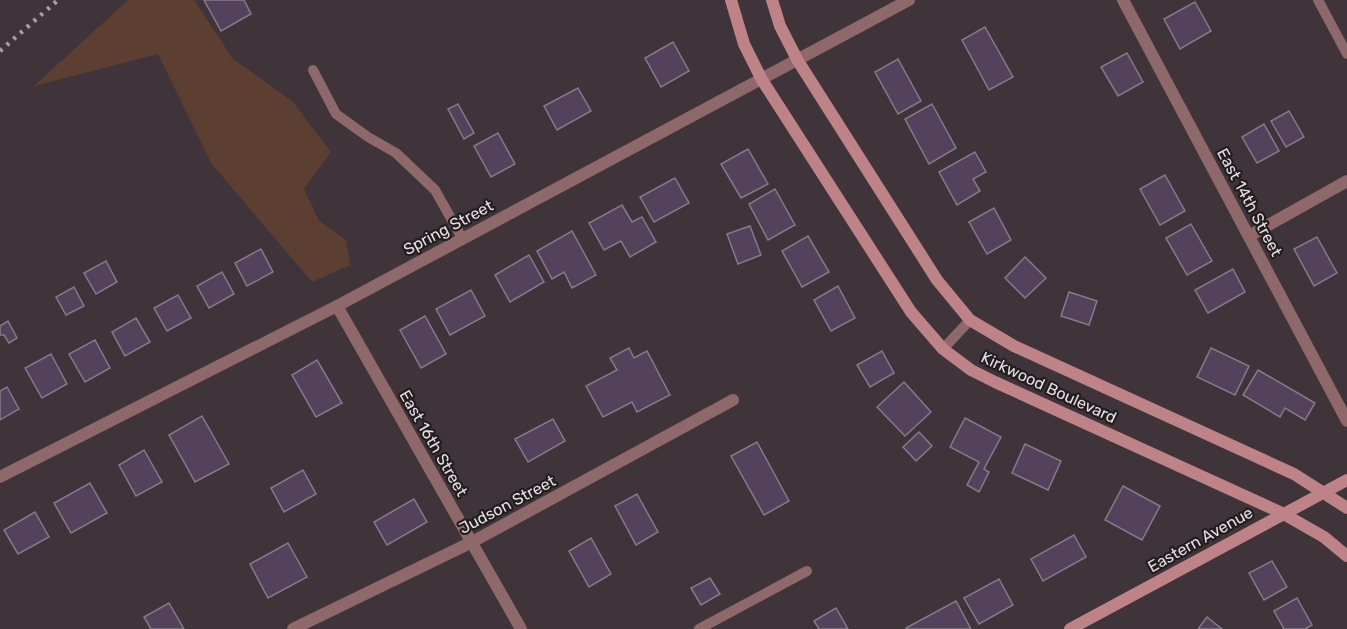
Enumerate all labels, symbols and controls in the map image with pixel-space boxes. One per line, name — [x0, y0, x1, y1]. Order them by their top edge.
street label: East 14th Street — [1213, 145, 1286, 260]
street label: Spring Street — [400, 196, 496, 259]
street label: Kirkwood Boulevard — [978, 348, 1119, 427]
street label: East 16th Street — [395, 387, 472, 500]
street label: Judson Street — [456, 471, 559, 538]
street label: Eastern Avenue — [1144, 503, 1256, 576]

